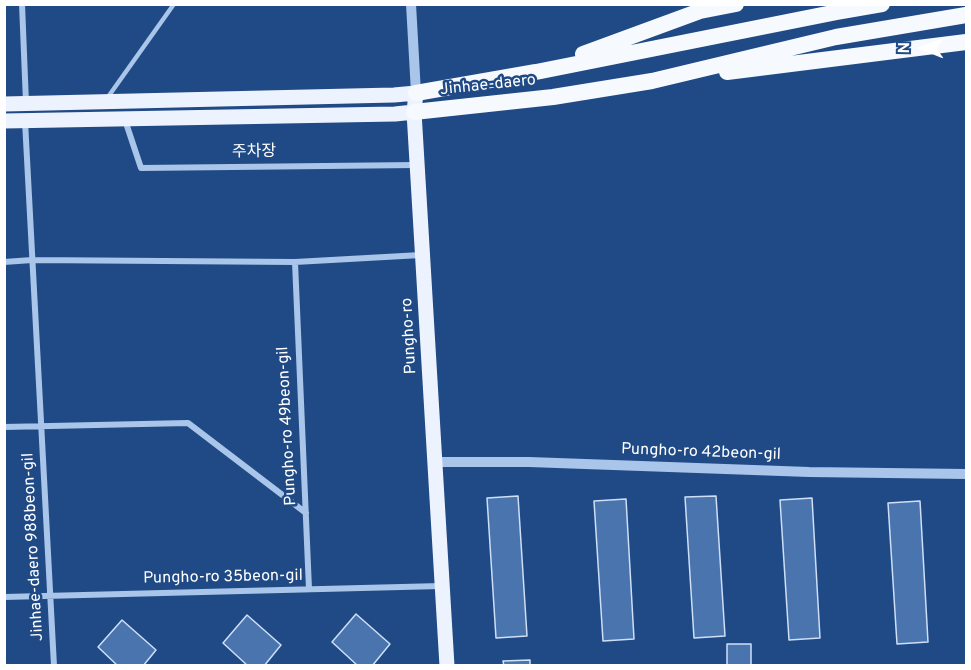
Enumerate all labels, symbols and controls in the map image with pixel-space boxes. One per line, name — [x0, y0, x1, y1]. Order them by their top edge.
north arrow — [893, 18, 953, 78]
text: N — [895, 42, 915, 54]
street label: Jinhae-daero — [439, 71, 537, 101]
street label: 주차장 — [232, 143, 276, 163]
street label: Pungho-ro — [398, 297, 422, 375]
street label: Pungho-ro 49beon-gil — [274, 346, 302, 506]
street label: Pungho-ro 42beon-gil — [621, 441, 781, 465]
street label: Jinhae-daero 988beon-gil — [19, 452, 49, 642]
street label: Pungho-ro 35beon-gil — [143, 567, 303, 589]

